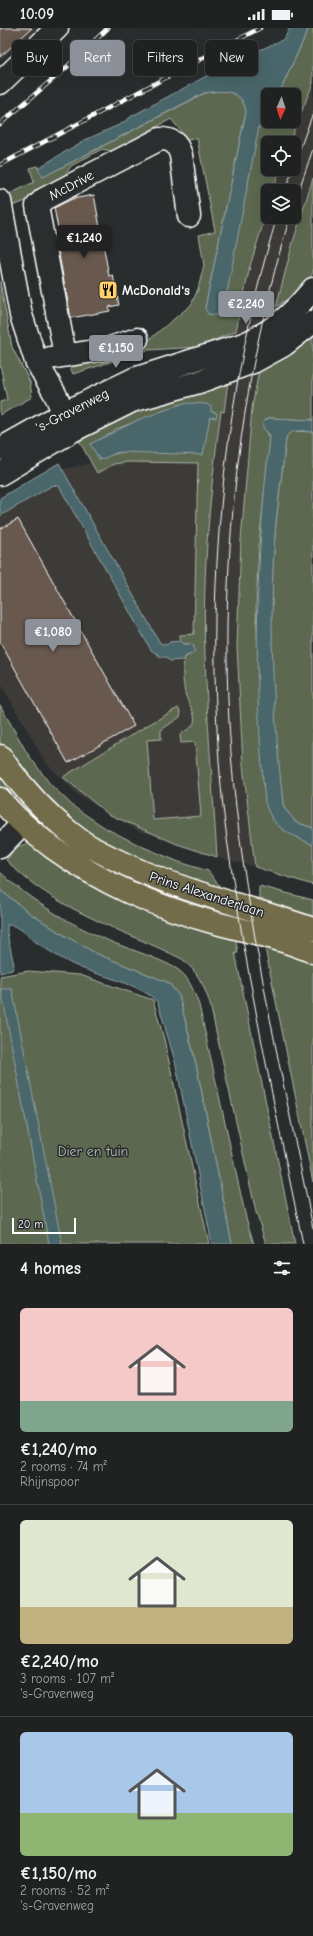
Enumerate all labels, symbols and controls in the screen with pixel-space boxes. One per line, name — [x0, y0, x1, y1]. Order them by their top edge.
text: 10:09 — [20, 5, 54, 23]
chip: Buy — [12, 40, 62, 76]
chip: Rent — [70, 40, 125, 76]
chip: Filters — [133, 40, 197, 76]
chip: New — [205, 40, 258, 76]
north arrow — [261, 88, 301, 128]
map controls — [261, 88, 301, 224]
button: locate — [261, 136, 301, 176]
street label: McDrive — [46, 167, 97, 204]
button: layers — [261, 184, 301, 224]
pin: €1,240 — [51, 225, 117, 259]
text: €1,240 — [66, 230, 102, 245]
restaurant icon: McDonald's — [97, 279, 119, 301]
place label: McDonald's — [122, 282, 190, 299]
pin: €2,240 — [213, 291, 279, 325]
text: €2,240 — [227, 296, 265, 311]
pin: €1,150 — [83, 335, 149, 369]
text: €1,150 — [98, 340, 134, 355]
street label: 's-Gravenweg — [33, 385, 112, 436]
pin: €1,080 — [20, 619, 86, 653]
text: €1,080 — [34, 624, 72, 639]
street label: Prins Alexanderlaan — [147, 868, 266, 921]
park label: Dier en tuin — [58, 1143, 128, 1160]
scale bar — [12, 1216, 76, 1235]
text: 20 m — [18, 1218, 43, 1231]
icon: filters — [271, 1257, 293, 1279]
text: 4 homes — [20, 1259, 81, 1278]
icon: home — [121, 1334, 193, 1406]
text: €1,240/mo — [20, 1440, 97, 1459]
text: 2 rooms · 74 m² — [20, 1459, 107, 1474]
text: Rhijnspoor — [20, 1474, 79, 1489]
icon: home — [121, 1546, 193, 1618]
text: €2,240/mo — [20, 1652, 99, 1671]
text: 3 rooms · 107 m² — [20, 1671, 114, 1686]
text: 's-Gravenweg — [20, 1686, 94, 1701]
icon: home — [121, 1758, 193, 1830]
text: €1,150/mo — [20, 1864, 97, 1883]
text: 2 rooms · 52 m² — [20, 1883, 109, 1898]
text: 's-Gravenweg — [20, 1898, 94, 1913]

